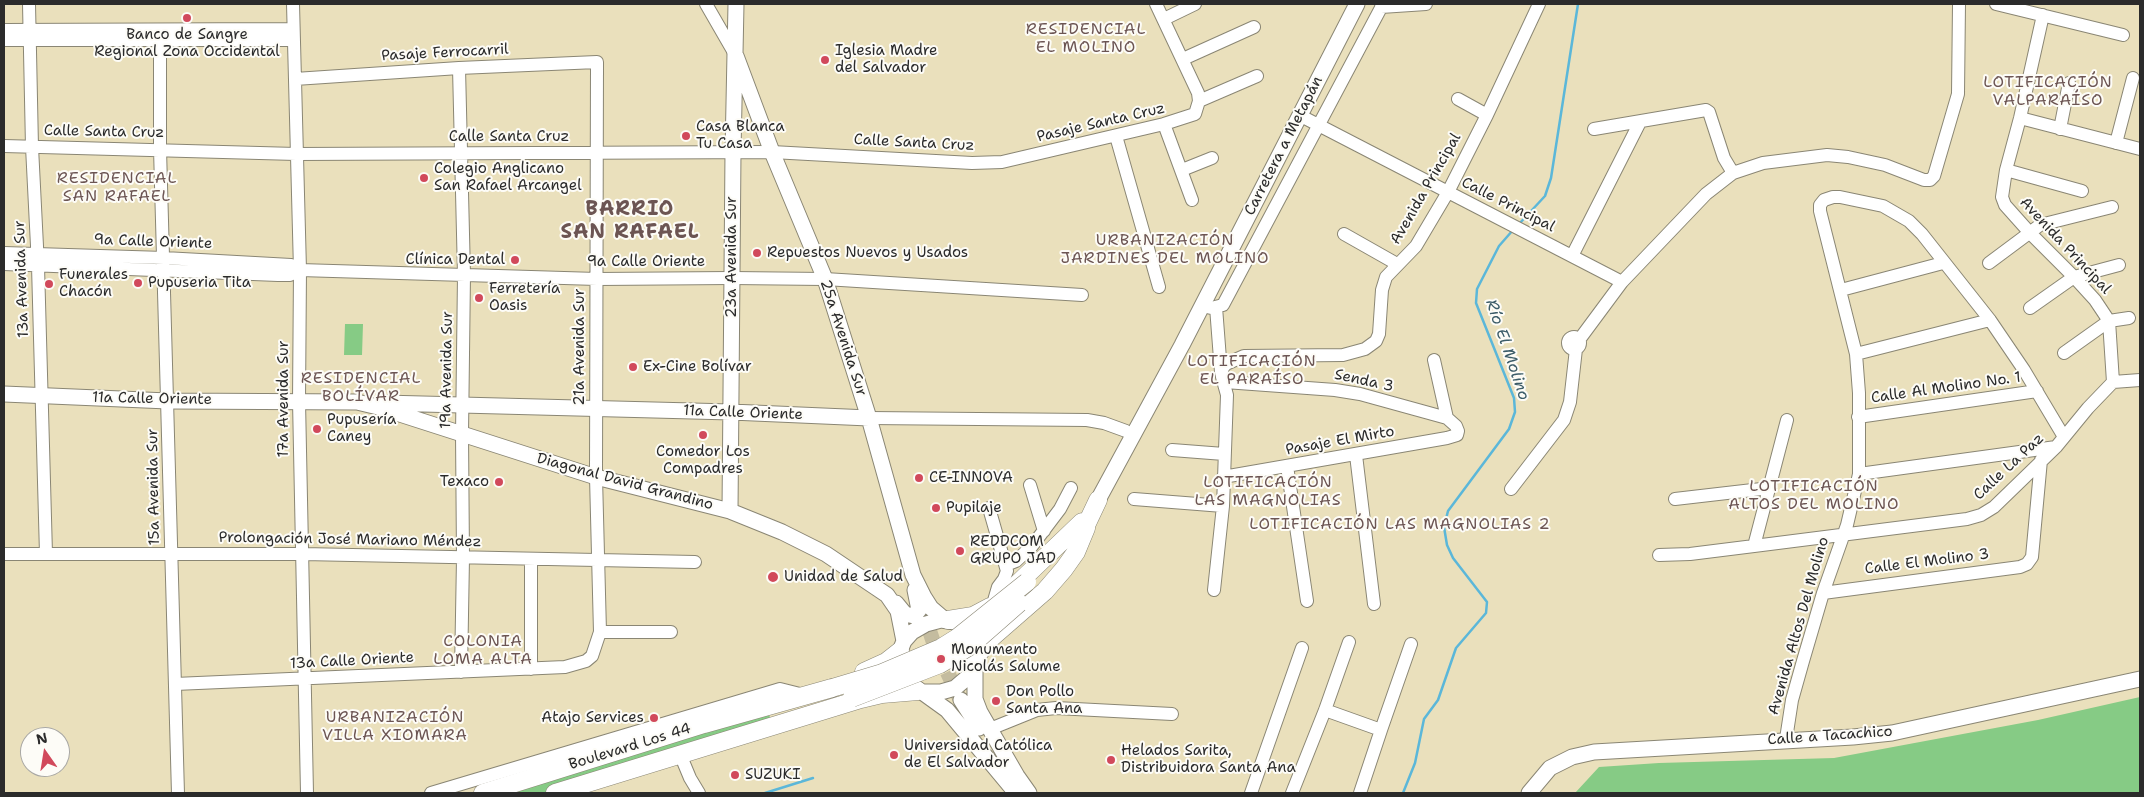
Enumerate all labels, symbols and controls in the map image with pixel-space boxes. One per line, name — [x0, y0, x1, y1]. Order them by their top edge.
marker: Banco de Sangre Regional Zona Occidental — [181, 12, 193, 24]
district label: RESIDENCIAL EL MOLINO — [1024, 20, 1148, 58]
place label: Banco de Sangre Regional Zona Occidental — [94, 26, 280, 61]
street label: Pasaje Ferrocarril — [381, 41, 509, 65]
place label: Iglesia Madre del Salvador — [835, 42, 938, 77]
marker: Iglesia Madre del Salvador — [819, 54, 831, 66]
street label: Carretera a Metapán — [1241, 73, 1327, 219]
district label: LOTIFICACIÓN VALPARAÍSO — [1982, 73, 2114, 111]
street label: Pasaje Santa Cruz — [1035, 99, 1167, 147]
place label: Casa Blanca Tu Casa — [696, 118, 785, 153]
street label: Calle Santa Cruz — [44, 122, 164, 142]
street label: Calle Santa Cruz — [449, 128, 569, 146]
marker: Casa Blanca Tu Casa — [680, 130, 692, 142]
street label: Avenida Principal — [1387, 130, 1465, 248]
street label: Calle Santa Cruz — [853, 131, 975, 155]
place label: Colegio Anglicano San Rafael Arcangel — [434, 160, 582, 195]
district label: RESIDENCIAL SAN RAFAEL — [55, 169, 179, 207]
marker: Colegio Anglicano San Rafael Arcangel — [418, 172, 430, 184]
street label: Calle Principal — [1458, 174, 1558, 236]
street label: Avenida Principal — [2016, 194, 2114, 298]
street label: 23a Avenida Sur — [723, 196, 741, 318]
district label: BARRIO SAN RAFAEL — [559, 198, 701, 245]
street label: 13a Avenida Sur — [11, 220, 33, 338]
street label: 9a Calle Oriente — [93, 231, 213, 253]
district label: URBANIZACIÓN JARDINES DEL MOLINO — [1058, 231, 1272, 269]
place label: Repuestos Nuevos y Usados — [767, 244, 968, 262]
marker: Repuestos Nuevos y Usados — [751, 247, 763, 259]
place label: Clínica Dental — [406, 251, 505, 269]
street label: 9a Calle Oriente — [587, 253, 705, 271]
marker: Clínica Dental — [509, 254, 521, 266]
place label: Funerales Chacón — [59, 266, 128, 301]
place label: Pupuseria Tita — [148, 274, 251, 292]
marker: Pupuseria Tita — [132, 277, 144, 289]
marker: Funerales Chacón — [43, 278, 55, 290]
street label: 25a Avenida Sur — [816, 278, 870, 398]
place label: Ferretería Oasis — [489, 280, 560, 315]
street label: 21a Avenida Sur — [571, 288, 589, 406]
marker: Ferretería Oasis — [473, 292, 485, 304]
water label: Río El Molino — [1481, 297, 1533, 403]
street label: 19a Avenida Sur — [437, 311, 457, 429]
street label: 17a Avenida Sur — [275, 340, 293, 458]
district label: LOTIFICACIÓN EL PARAÍSO — [1186, 352, 1318, 390]
place label: Ex-Cine Bolívar — [643, 358, 752, 376]
marker: Ex-Cine Bolívar — [627, 361, 639, 373]
street label: Senda 3 — [1333, 366, 1395, 396]
district label: RESIDENCIAL BOLÍVAR — [299, 369, 423, 407]
street label: Calle Al Molino No. 1 — [1870, 369, 2022, 407]
street label: 11a Calle Oriente — [92, 389, 212, 409]
street label: 11a Calle Oriente — [683, 402, 803, 424]
place label: Pupusería Caney — [327, 411, 396, 446]
marker: Pupusería Caney — [311, 423, 323, 435]
street label: Pasaje El Mirto — [1284, 423, 1396, 459]
street label: 15a Avenida Sur — [144, 428, 164, 546]
marker: Comedor Los Compadres — [697, 429, 709, 441]
street label: Calle La Paz — [1970, 430, 2048, 504]
place label: Comedor Los Compadres — [656, 443, 750, 478]
street label: Diagonal David Grandino — [535, 450, 715, 514]
place label: CE-INNOVA — [929, 469, 1013, 487]
marker: CE-INNOVA — [913, 472, 925, 484]
place label: Texaco — [440, 473, 489, 491]
district label: LOTIFICACIÓN LAS MAGNOLIAS — [1193, 473, 1343, 511]
marker: Texaco — [493, 476, 505, 488]
district label: LOTIFICACIÓN ALTOS DEL MOLINO — [1726, 477, 1902, 515]
place label: Pupilaje — [946, 499, 1002, 517]
marker: Pupilaje — [930, 502, 942, 514]
district label: LOTIFICACIÓN LAS MAGNOLIAS 2 — [1246, 515, 1554, 535]
street label: Prolongación José Mariano Méndez — [218, 529, 482, 551]
place label: REDDCOM GRUPO JAD — [970, 533, 1056, 568]
street label: Avenida Altos Del Molino — [1765, 535, 1833, 717]
marker: REDDCOM GRUPO JAD — [954, 545, 966, 557]
street label: Calle El Molino 3 — [1864, 545, 1990, 579]
place label: Unidad de Salud — [784, 568, 903, 586]
marker: Unidad de Salud — [766, 570, 780, 584]
district label: COLONIA LOMA ALTA — [432, 632, 534, 670]
place label: Monumento Nicolás Salume — [951, 641, 1061, 676]
street label: 13a Calle Oriente — [290, 649, 414, 673]
marker: Monumento Nicolás Salume — [935, 653, 947, 665]
place label: Don Pollo Santa Ana — [1006, 683, 1082, 718]
marker: Don Pollo Santa Ana — [990, 695, 1002, 707]
district label: URBANIZACIÓN VILLA XIOMARA — [320, 708, 470, 746]
place label: Atajo Services — [541, 709, 644, 727]
marker: Atajo Services — [648, 712, 660, 724]
street label: Boulevard Los 44 — [567, 720, 693, 774]
street label: Calle a Tacachico — [1767, 723, 1893, 749]
north arrow — [20, 727, 70, 777]
text: N — [34, 728, 49, 748]
place label: Universidad Católica de El Salvador — [904, 737, 1052, 772]
place label: Helados Sarita, Distribuidora Santa Ana — [1121, 742, 1296, 777]
marker: Universidad Católica de El Salvador — [888, 749, 900, 761]
marker: Helados Sarita, Distribuidora Santa Ana — [1105, 754, 1117, 766]
place label: SUZUKI — [745, 766, 800, 784]
marker: SUZUKI — [729, 769, 741, 781]

